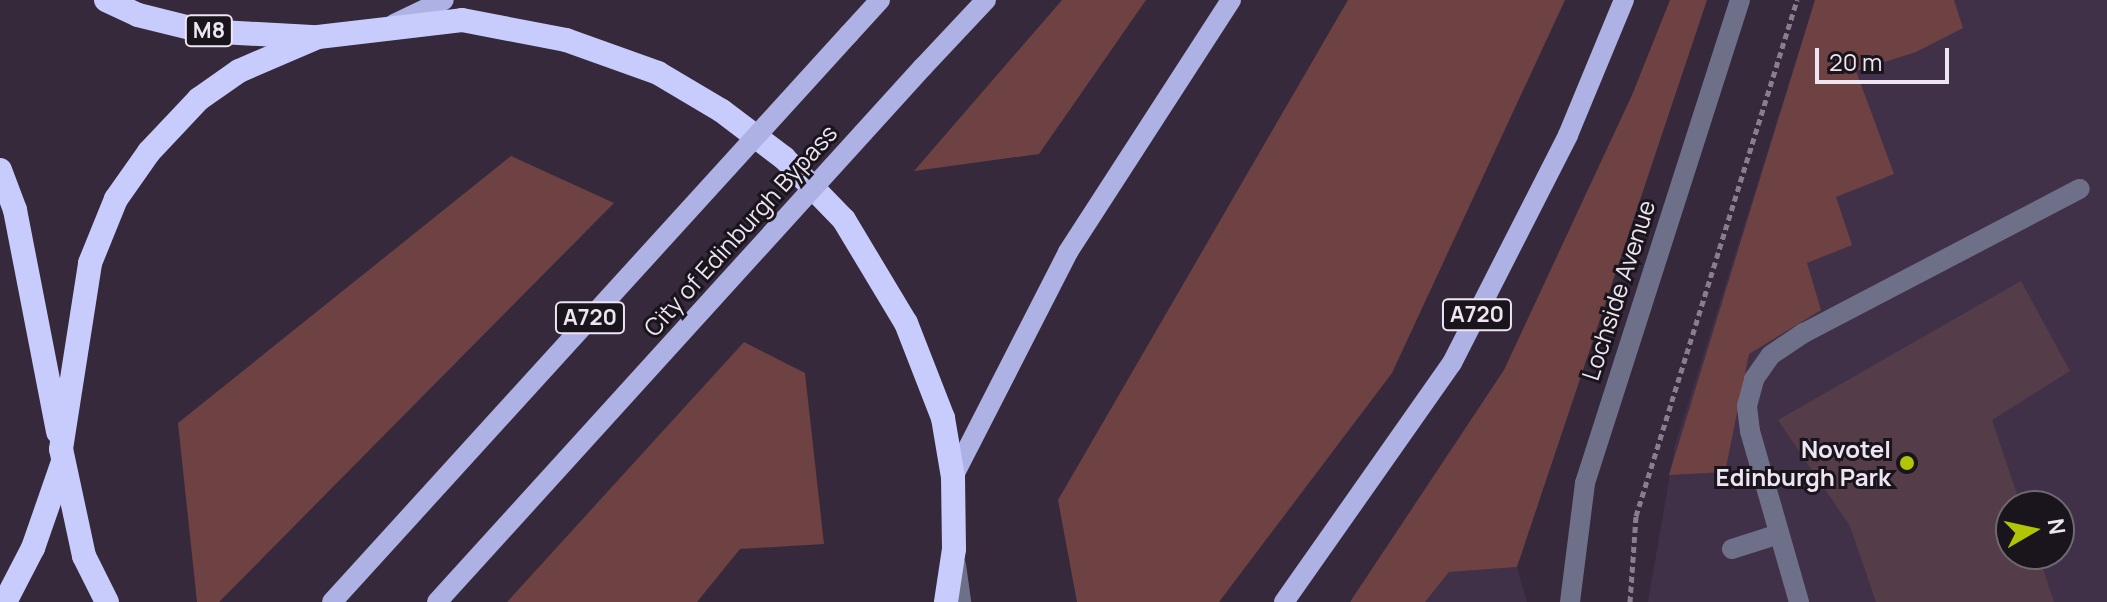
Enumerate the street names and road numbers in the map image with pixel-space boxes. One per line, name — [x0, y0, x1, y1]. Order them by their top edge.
road number: M8 — [183, 13, 235, 49]
street label: City of Edinburgh Bypass — [637, 118, 843, 342]
street label: Lochside Avenue — [1575, 196, 1661, 384]
road number: A720 — [1441, 297, 1513, 333]
road number: A720 — [554, 300, 626, 336]

